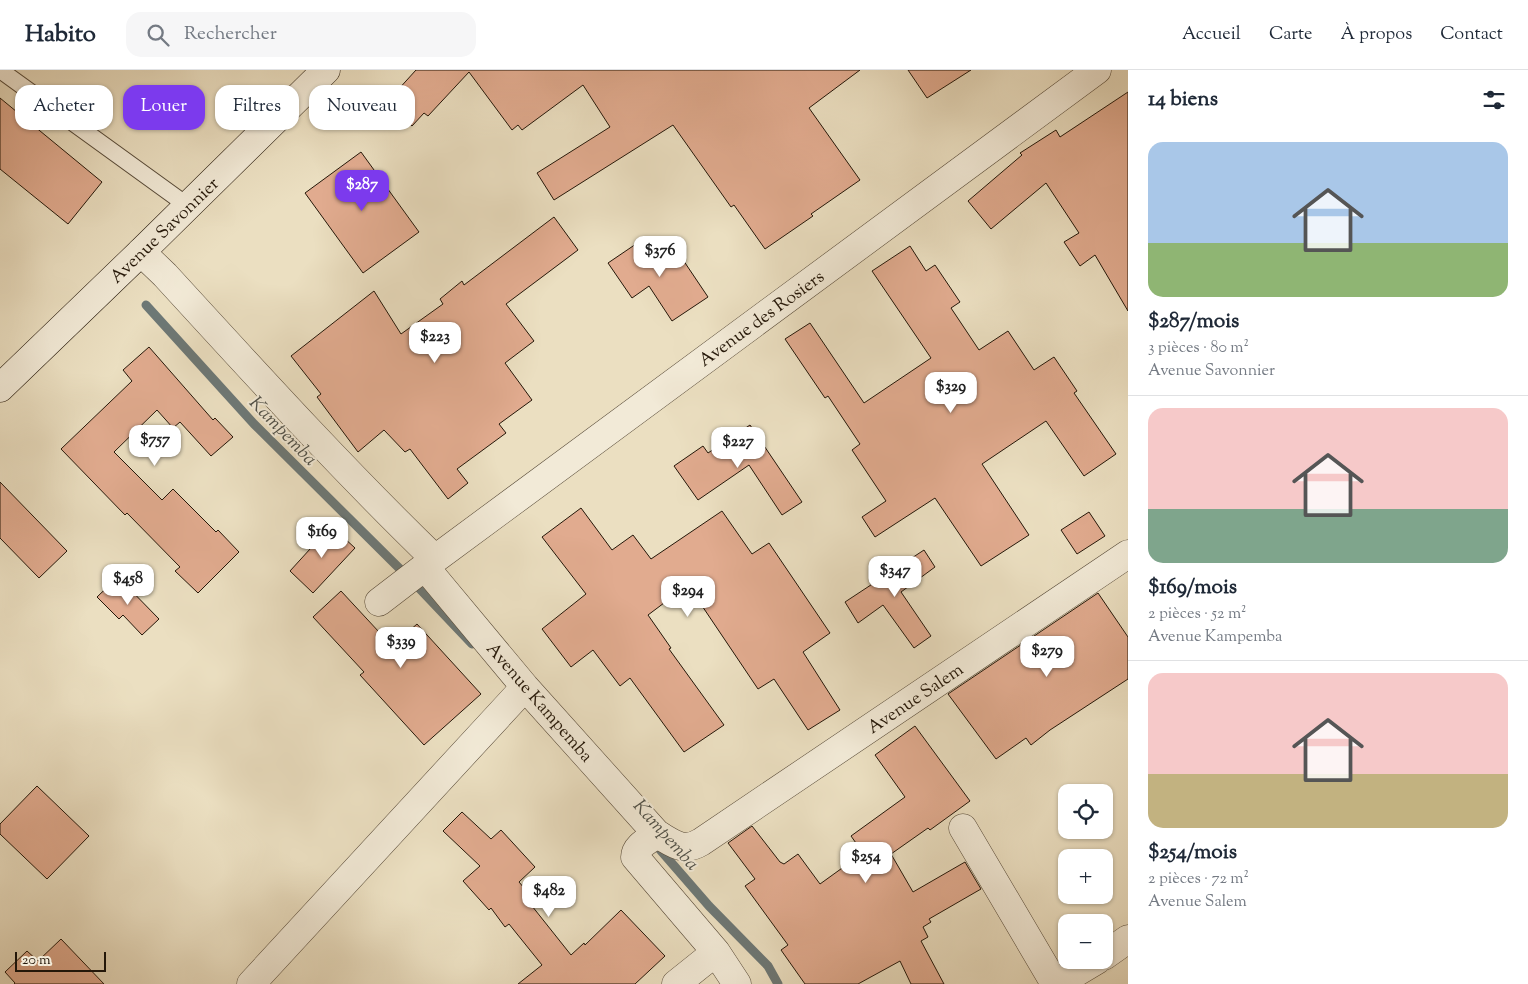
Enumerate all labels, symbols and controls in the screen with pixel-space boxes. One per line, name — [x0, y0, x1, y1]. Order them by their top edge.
search box — [126, 12, 476, 57]
text: Habito — [25, 18, 96, 52]
icon: search — [144, 21, 172, 49]
text: Rechercher — [184, 21, 277, 48]
text: Accueil — [1182, 22, 1241, 48]
text: Carte — [1269, 22, 1313, 48]
text: À propos — [1341, 22, 1412, 48]
text: Contact — [1440, 22, 1503, 48]
chip: Acheter — [15, 85, 113, 130]
chip: Louer — [123, 85, 205, 130]
chip: Filtres — [215, 85, 299, 130]
chip: Nouveau — [309, 85, 415, 130]
text: 14 biens — [1148, 85, 1218, 115]
icon: filters — [1480, 86, 1508, 114]
pin: $287 — [332, 170, 392, 212]
street label: Avenue Savonnier — [105, 172, 226, 290]
text: $287 — [346, 174, 378, 197]
icon: home — [1283, 175, 1373, 265]
pin: $376 — [630, 236, 690, 278]
text: $376 — [645, 240, 675, 263]
street label: Avenue des Rosiers — [694, 265, 830, 374]
text: $287/mois — [1148, 307, 1239, 337]
pin: $223 — [405, 322, 465, 364]
text: $223 — [420, 326, 450, 349]
text: 3 pièces · 80 m² — [1148, 337, 1249, 360]
text: Avenue Savonnier — [1148, 360, 1275, 383]
pin: $329 — [921, 372, 981, 414]
text: $329 — [936, 376, 966, 399]
water label: Kampemba — [242, 391, 323, 473]
pin: $757 — [125, 424, 185, 467]
pin: $227 — [708, 426, 768, 469]
text: $757 — [140, 429, 170, 452]
text: $227 — [722, 431, 754, 454]
icon: home — [1283, 440, 1373, 530]
pin: $169 — [292, 516, 352, 559]
text: $169 — [307, 521, 337, 544]
pin: $347 — [865, 556, 925, 598]
text: $347 — [879, 560, 911, 583]
pin: $458 — [98, 564, 158, 606]
text: $458 — [113, 568, 143, 591]
text: $169/mois — [1148, 573, 1237, 603]
pin: $294 — [658, 576, 718, 618]
text: $294 — [672, 580, 704, 603]
text: 2 pièces · 52 m² — [1148, 603, 1247, 626]
pin: $339 — [371, 626, 431, 669]
text: Avenue Kampemba — [1148, 626, 1282, 649]
text: $339 — [386, 631, 416, 654]
pin: $279 — [1017, 636, 1077, 678]
street label: Avenue Kampemba — [479, 638, 598, 769]
text: $279 — [1031, 640, 1063, 663]
street label: Avenue Salem — [863, 658, 970, 742]
icon: home — [1283, 705, 1373, 795]
map controls — [1058, 784, 1113, 969]
button: locate — [1058, 784, 1113, 839]
water label: Kampemba — [626, 794, 705, 877]
text: $254/mois — [1148, 838, 1237, 868]
pin: $254 — [836, 842, 896, 884]
text: $254 — [851, 846, 881, 869]
button: + — [1058, 849, 1113, 904]
text: 2 pièces · 72 m² — [1148, 868, 1249, 891]
pin: $482 — [519, 876, 579, 918]
text: $482 — [533, 880, 565, 903]
text: Avenue Salem — [1148, 891, 1247, 914]
button: − — [1058, 914, 1113, 969]
scale bar — [15, 949, 106, 972]
text: 20 m — [22, 951, 51, 971]

